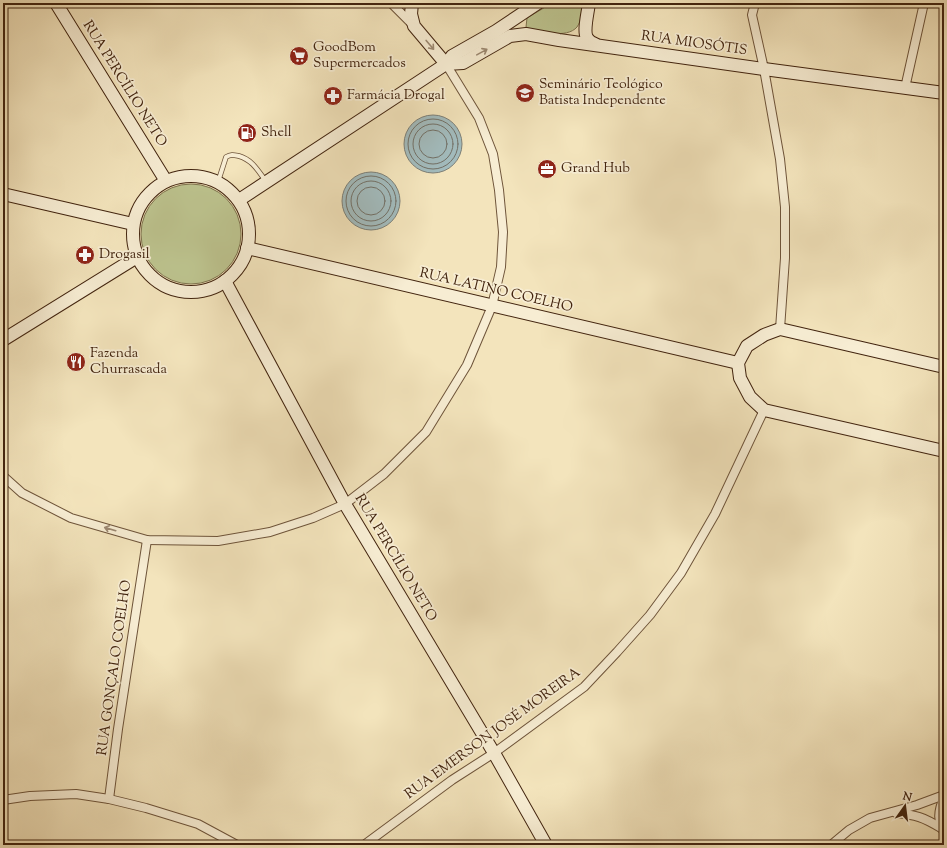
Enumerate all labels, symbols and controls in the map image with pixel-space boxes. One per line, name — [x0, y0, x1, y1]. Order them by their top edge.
street label: RUA PERCÍLIO NETO — [77, 17, 171, 151]
street label: RUA MIOSÓTIS — [640, 27, 748, 61]
place label: GoodBom Supermercados — [313, 38, 406, 74]
one-way arrow — [425, 40, 434, 50]
supermarket icon: GoodBom Supermercados — [288, 45, 310, 67]
one-way arrow — [476, 48, 488, 56]
place label: Seminário Teológico Batista Independente — [539, 75, 666, 111]
school or university icon: Seminário Teológico Batista Independente — [514, 82, 536, 104]
pharmacy icon: Farmácia Drogal — [322, 85, 344, 107]
place label: Farmácia Drogal — [347, 86, 445, 106]
fuel station icon: Shell — [236, 122, 258, 144]
place label: Shell — [261, 123, 292, 143]
office icon: Grand Hub — [536, 158, 558, 180]
place label: Grand Hub — [561, 159, 630, 179]
pharmacy icon: Drogasil — [74, 244, 96, 266]
place label: Drogasil — [99, 245, 150, 265]
street label: RUA LATINO COELHO — [418, 264, 575, 318]
place label: Fazenda Churrascada — [90, 344, 167, 380]
restaurant icon: Fazenda Churrascada — [65, 351, 87, 373]
street label: RUA PERCÍLIO NETO — [349, 491, 441, 626]
one-way arrow — [103, 525, 116, 533]
street label: RUA GONÇALO COELHO — [93, 579, 137, 757]
street label: RUA EMERSON JOSÉ MOREIRA — [401, 663, 586, 805]
north arrow — [885, 786, 925, 826]
text: N — [900, 788, 914, 806]

